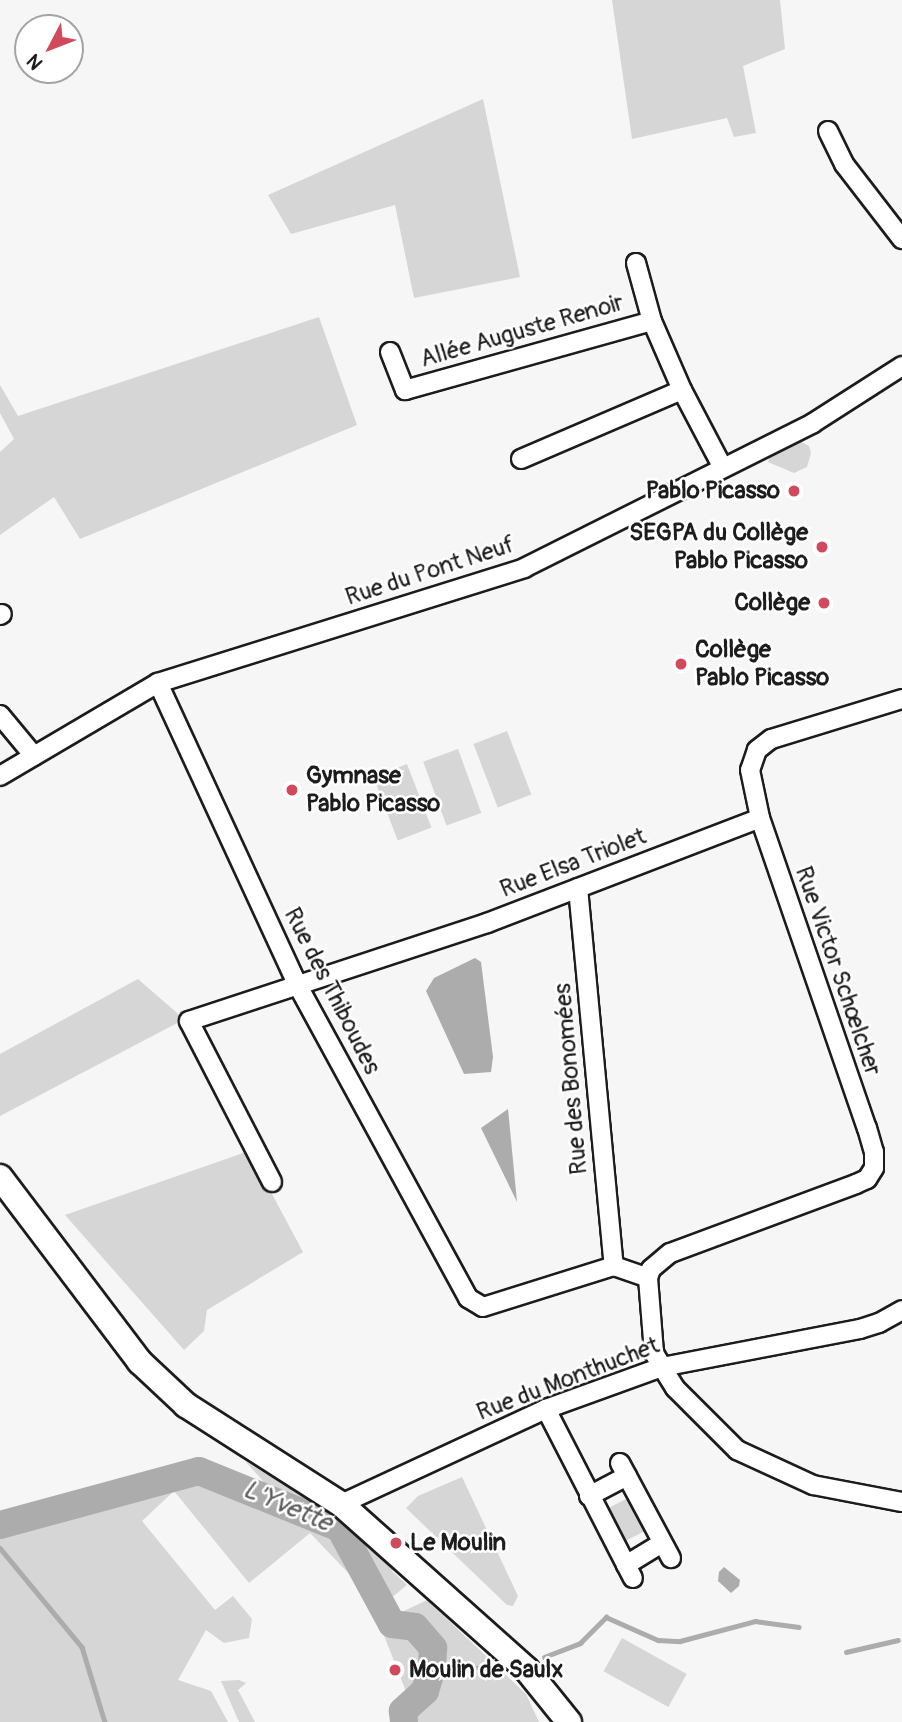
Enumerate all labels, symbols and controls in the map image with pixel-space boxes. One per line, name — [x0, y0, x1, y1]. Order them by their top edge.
north arrow — [14, 14, 84, 84]
text: N — [22, 49, 48, 75]
street label: Allée Auguste Renoir — [417, 288, 627, 374]
place label: Pablo Picasso — [646, 477, 780, 505]
marker: Pablo Picasso — [786, 483, 802, 499]
place label: SEGPA du Collège Pablo Picasso — [629, 519, 808, 575]
street label: Rue du Pont Neuf — [342, 530, 518, 612]
marker: SEGPA du Collège Pablo Picasso — [814, 539, 830, 555]
place label: Collège — [734, 589, 810, 617]
marker: Collège — [816, 595, 832, 611]
place label: Collège Pablo Picasso — [695, 636, 829, 692]
marker: Collège Pablo Picasso — [673, 656, 689, 672]
place label: Gymnase Pablo Picasso — [306, 762, 440, 818]
marker: Gymnase Pablo Picasso — [284, 782, 300, 798]
street label: Rue Elsa Triolet — [496, 822, 650, 904]
street label: Rue Victor Schœlcher — [789, 863, 887, 1079]
street label: Rue des Thiboudes — [278, 903, 386, 1079]
street label: Rue des Bonomées — [548, 982, 594, 1176]
street label: Rue du Monthuchet — [473, 1331, 663, 1427]
water label: L'Yvette — [238, 1474, 336, 1540]
place label: Le Moulin — [410, 1529, 506, 1557]
marker: Le Moulin — [388, 1535, 404, 1551]
place label: Moulin de Saulx — [409, 1656, 563, 1684]
marker: Moulin de Saulx — [387, 1662, 403, 1678]

